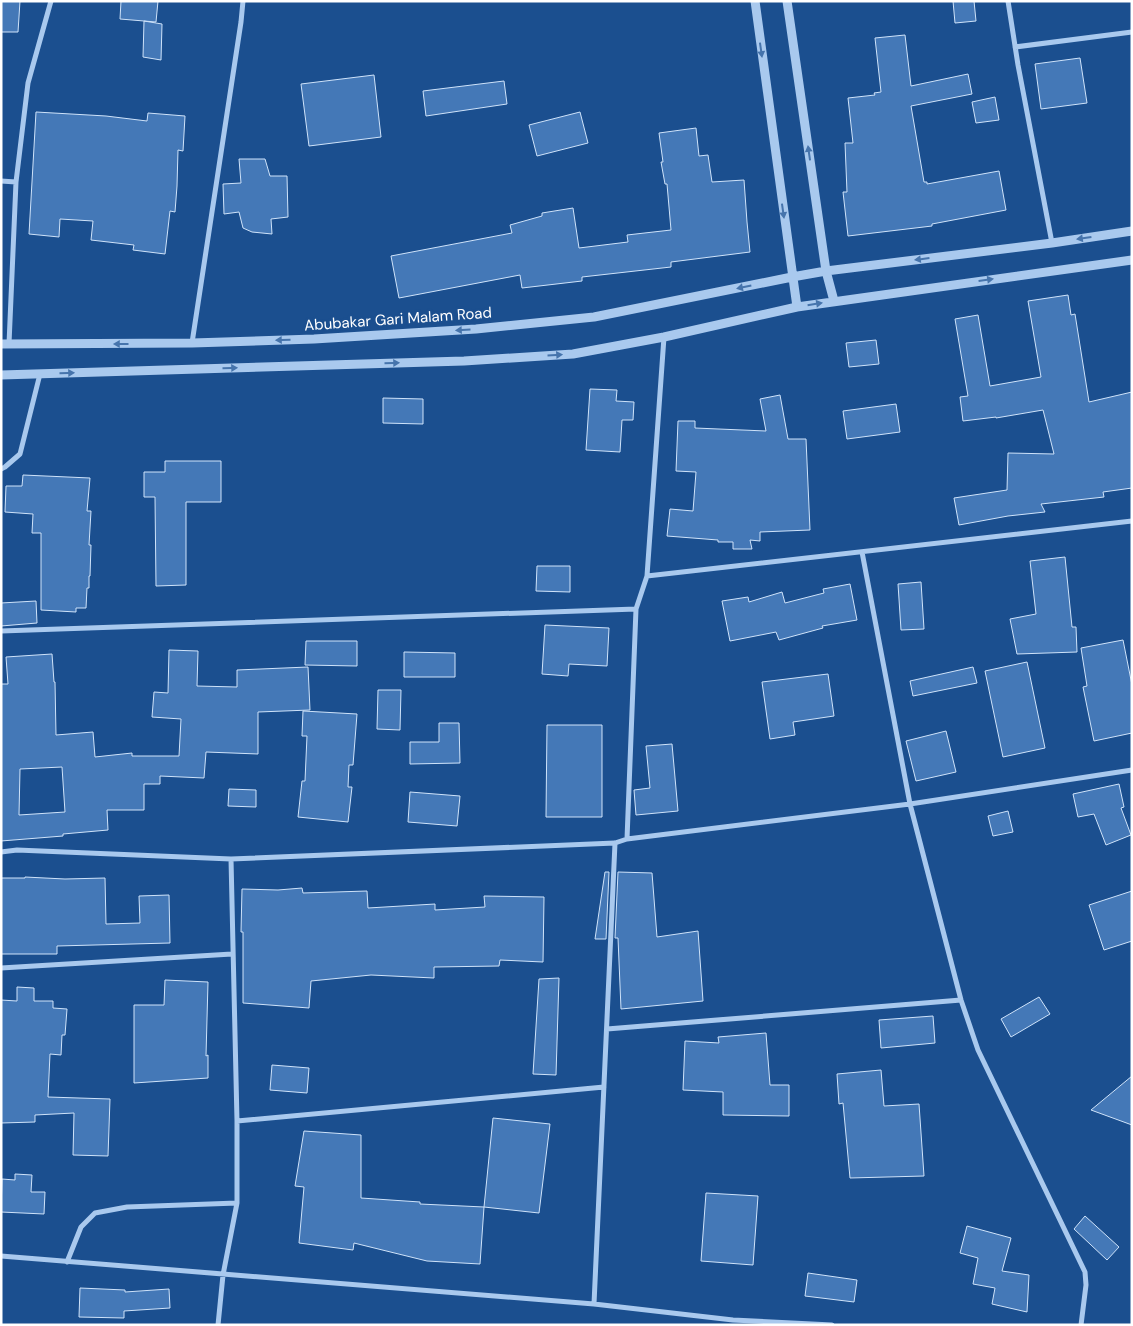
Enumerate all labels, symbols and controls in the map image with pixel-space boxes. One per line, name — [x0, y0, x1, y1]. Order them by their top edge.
one-way arrow — [757, 42, 765, 58]
one-way arrow — [805, 145, 813, 161]
one-way arrow — [779, 203, 787, 219]
one-way arrow — [1075, 234, 1091, 242]
one-way arrow — [914, 255, 930, 263]
one-way arrow — [978, 276, 994, 284]
one-way arrow — [736, 283, 752, 291]
one-way arrow — [807, 300, 823, 308]
street label: Abubakar Gari Malam Road — [304, 302, 492, 336]
one-way arrow — [454, 326, 470, 334]
one-way arrow — [275, 336, 291, 344]
one-way arrow — [112, 340, 128, 348]
one-way arrow — [547, 351, 563, 359]
one-way arrow — [385, 359, 401, 367]
one-way arrow — [222, 364, 238, 372]
one-way arrow — [60, 369, 76, 377]

